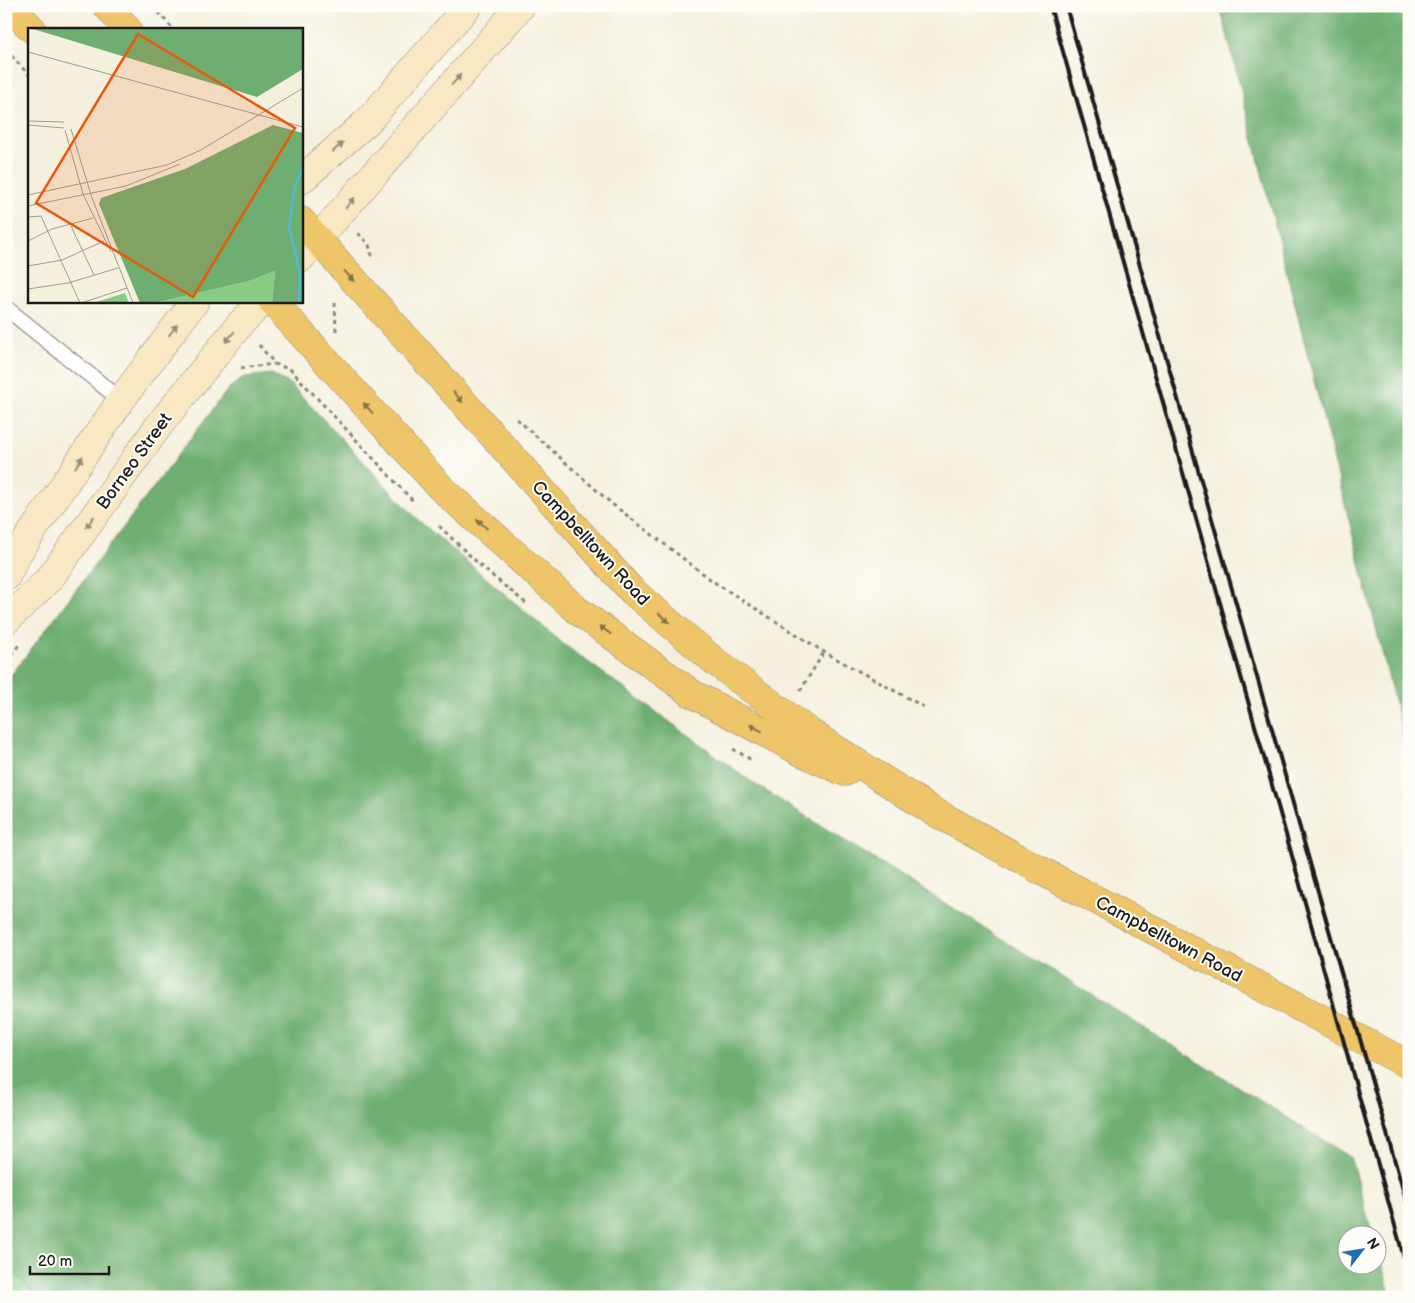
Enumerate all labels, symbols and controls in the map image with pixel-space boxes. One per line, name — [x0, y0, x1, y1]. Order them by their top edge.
inset map — [28, 28, 302, 302]
one-way arrow — [451, 74, 462, 87]
one-way arrow — [331, 142, 344, 153]
one-way arrow — [344, 197, 356, 209]
one-way arrow — [343, 269, 355, 281]
one-way arrow — [168, 324, 179, 337]
one-way arrow — [224, 330, 235, 343]
one-way arrow — [452, 390, 463, 403]
one-way arrow — [363, 402, 374, 414]
street label: Borneo Street — [92, 409, 177, 514]
one-way arrow — [74, 455, 84, 469]
street label: Campbelltown Road — [527, 477, 654, 610]
one-way arrow — [85, 515, 95, 529]
one-way arrow — [476, 518, 488, 530]
one-way arrow — [657, 612, 670, 623]
one-way arrow — [598, 625, 612, 635]
one-way arrow — [749, 723, 762, 732]
street label: Campbelltown Road — [1092, 892, 1246, 987]
north arrow — [1338, 1226, 1388, 1276]
text: N — [1363, 1235, 1383, 1252]
scale bar — [30, 1243, 109, 1275]
text: 20 m — [38, 1252, 72, 1271]

